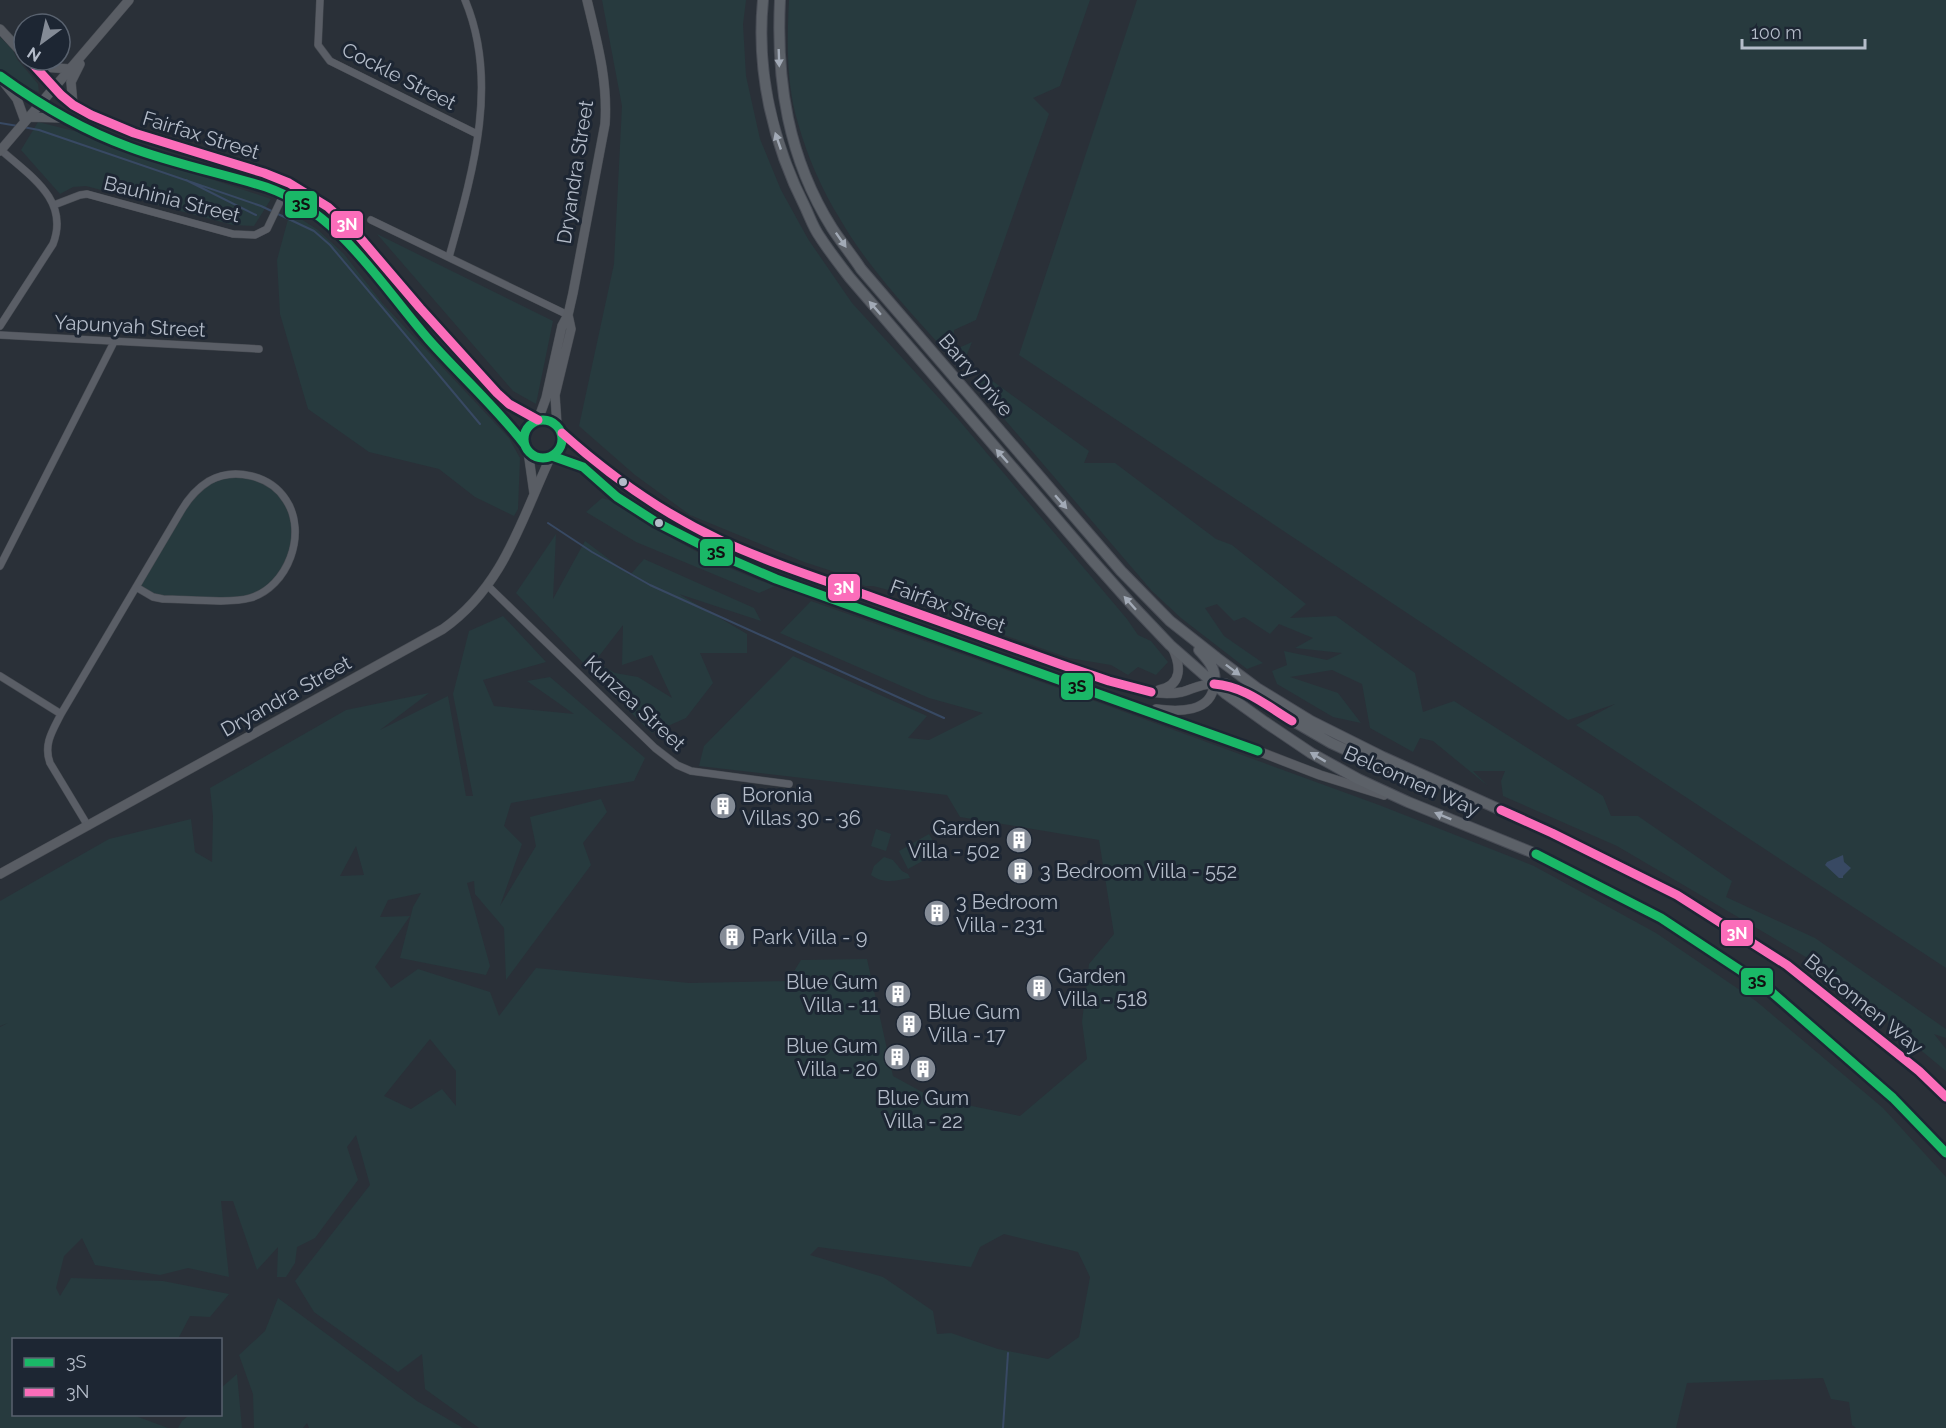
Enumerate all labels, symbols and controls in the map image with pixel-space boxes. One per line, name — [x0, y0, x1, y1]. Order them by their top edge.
north arrow — [12, 12, 72, 72]
scale bar — [1742, 12, 1865, 50]
text: 100 m — [1751, 22, 1802, 43]
street label: Cockle Street — [338, 37, 460, 115]
text: N — [24, 43, 44, 65]
one-way arrow — [774, 49, 784, 68]
street label: Dryandra Street — [552, 98, 598, 246]
street label: Fairfax Street — [140, 106, 263, 164]
one-way arrow — [772, 132, 782, 150]
street label: Bauhinia Street — [101, 170, 243, 228]
line badge: 3S — [284, 190, 318, 219]
text: 3S — [292, 195, 311, 214]
line badge: 3N — [330, 210, 364, 239]
text: 3N — [336, 215, 358, 234]
one-way arrow — [835, 232, 847, 248]
one-way arrow — [869, 301, 882, 316]
street label: Yapunyah Street — [54, 310, 207, 342]
street label: Barry Drive — [934, 329, 1018, 421]
one-way arrow — [996, 449, 1009, 464]
unlabelled marker — [617, 476, 629, 488]
one-way arrow — [1055, 494, 1068, 510]
unlabelled marker — [653, 517, 665, 529]
line badge: 3S — [699, 538, 734, 567]
text: 3S — [707, 543, 726, 562]
line badge: 3N — [827, 573, 861, 602]
street label: Fairfax Street — [887, 574, 1009, 638]
text: 3N — [833, 578, 855, 597]
one-way arrow — [1124, 596, 1137, 611]
street label: Dryandra Street — [217, 650, 356, 742]
street label: Kunzea Street — [580, 650, 691, 756]
one-way arrow — [1224, 664, 1240, 676]
line badge: 3S — [1060, 672, 1094, 701]
text: 3S — [1068, 677, 1087, 696]
street label: Belconnen Way — [1341, 740, 1484, 822]
one-way arrow — [1310, 751, 1326, 762]
place label: Boronia Villas 30 - 36 — [742, 783, 861, 830]
building icon: Boronia Villas 30 - 36 — [708, 791, 738, 821]
one-way arrow — [1434, 811, 1452, 820]
place label: Garden Villa - 502 — [908, 816, 1000, 863]
building icon: Garden Villa - 502 — [1004, 825, 1034, 855]
building icon: 3 Bedroom Villa - 552 — [1005, 856, 1035, 886]
place label: 3 Bedroom Villa - 552 — [1040, 859, 1237, 883]
place label: 3 Bedroom Villa - 231 — [956, 890, 1058, 937]
building icon: 3 Bedroom Villa - 231 — [922, 898, 952, 928]
line badge: 3N — [1720, 919, 1754, 947]
building icon: Park Villa - 9 — [717, 922, 747, 952]
text: 3N — [1726, 924, 1748, 943]
place label: Park Villa - 9 — [752, 925, 867, 949]
street label: Belconnen Way — [1800, 949, 1928, 1059]
place label: Garden Villa - 518 — [1058, 964, 1148, 1011]
line badge: 3S — [1740, 967, 1774, 996]
place label: Blue Gum Villa - 11 — [786, 970, 878, 1017]
text: 3S — [1748, 972, 1767, 991]
building icon: Garden Villa - 518 — [1024, 973, 1054, 1003]
building icon: Blue Gum Villa - 11 — [883, 979, 913, 1009]
place label: Blue Gum Villa - 17 — [928, 1000, 1020, 1047]
building icon: Blue Gum Villa - 17 — [894, 1009, 924, 1039]
place label: Blue Gum Villa - 20 — [786, 1034, 878, 1081]
building icon: Blue Gum Villa - 20 — [882, 1042, 912, 1072]
building icon: Blue Gum Villa - 22 — [908, 1054, 938, 1084]
place label: Blue Gum Villa - 22 — [877, 1086, 969, 1133]
legend — [12, 1338, 222, 1416]
text: 3S — [66, 1351, 87, 1372]
text: 3N — [66, 1381, 90, 1402]

